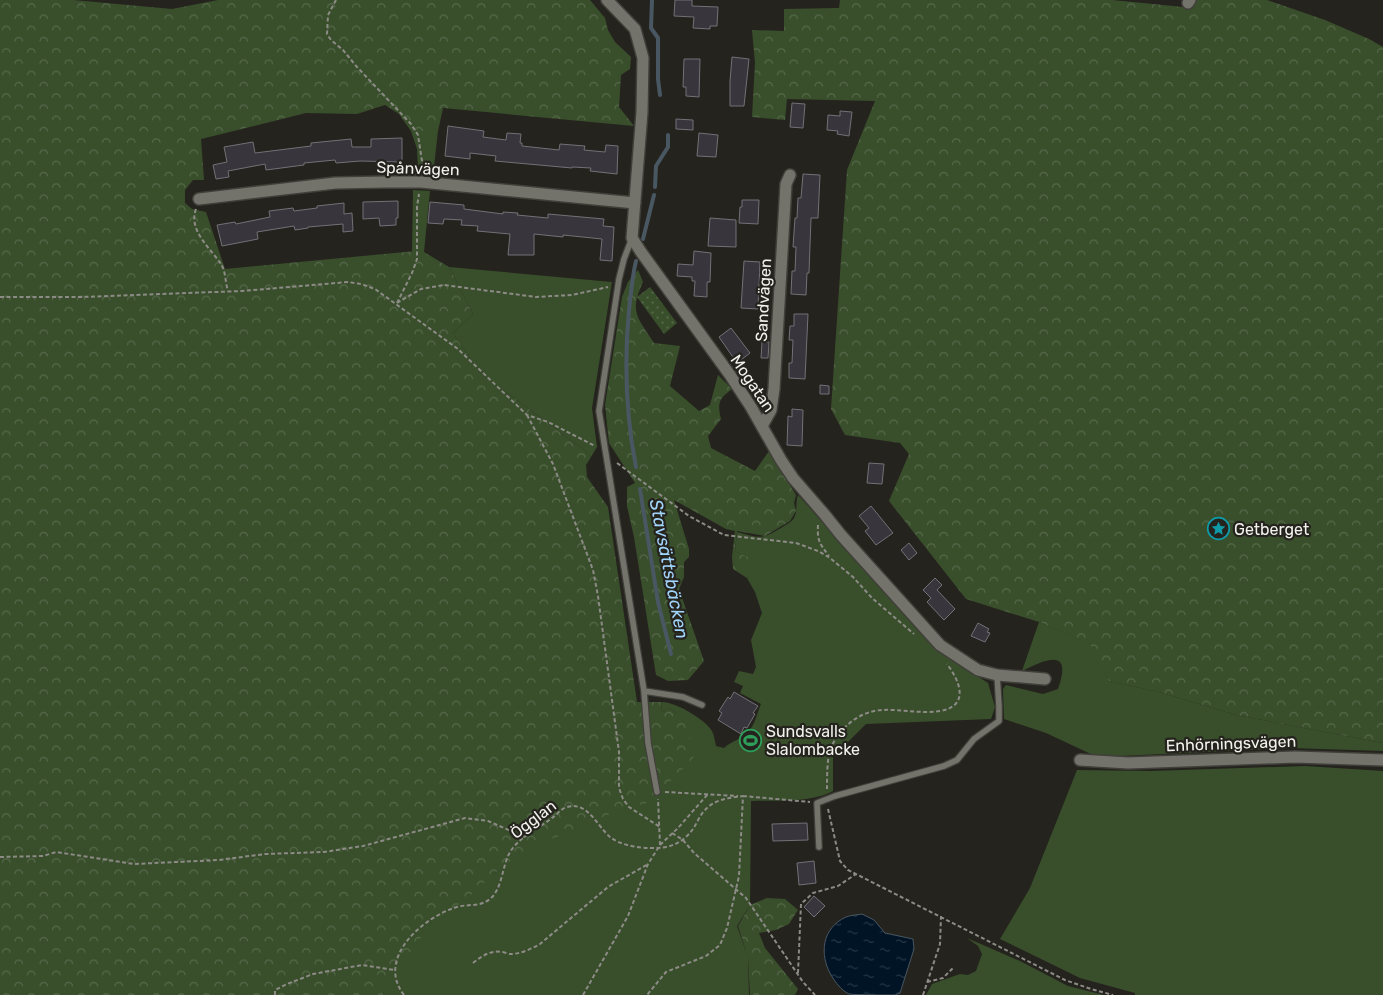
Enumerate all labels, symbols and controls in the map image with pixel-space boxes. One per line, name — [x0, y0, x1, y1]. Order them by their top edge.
street label: Spånvägen — [376, 158, 460, 179]
street label: Sandvägen — [752, 258, 775, 342]
street label: Mogatan — [727, 351, 779, 416]
water label: Stavsättsbäcken — [645, 497, 693, 641]
place icon: Getberget — [1206, 517, 1230, 541]
place label: Getberget — [1234, 520, 1309, 539]
place label: Sundsvalls Slalombacke — [766, 722, 860, 759]
sports icon: Sundsvalls Slalombacke — [738, 728, 762, 752]
street label: Enhörningsvägen — [1165, 732, 1297, 755]
street label: Ögglan — [507, 796, 560, 843]

